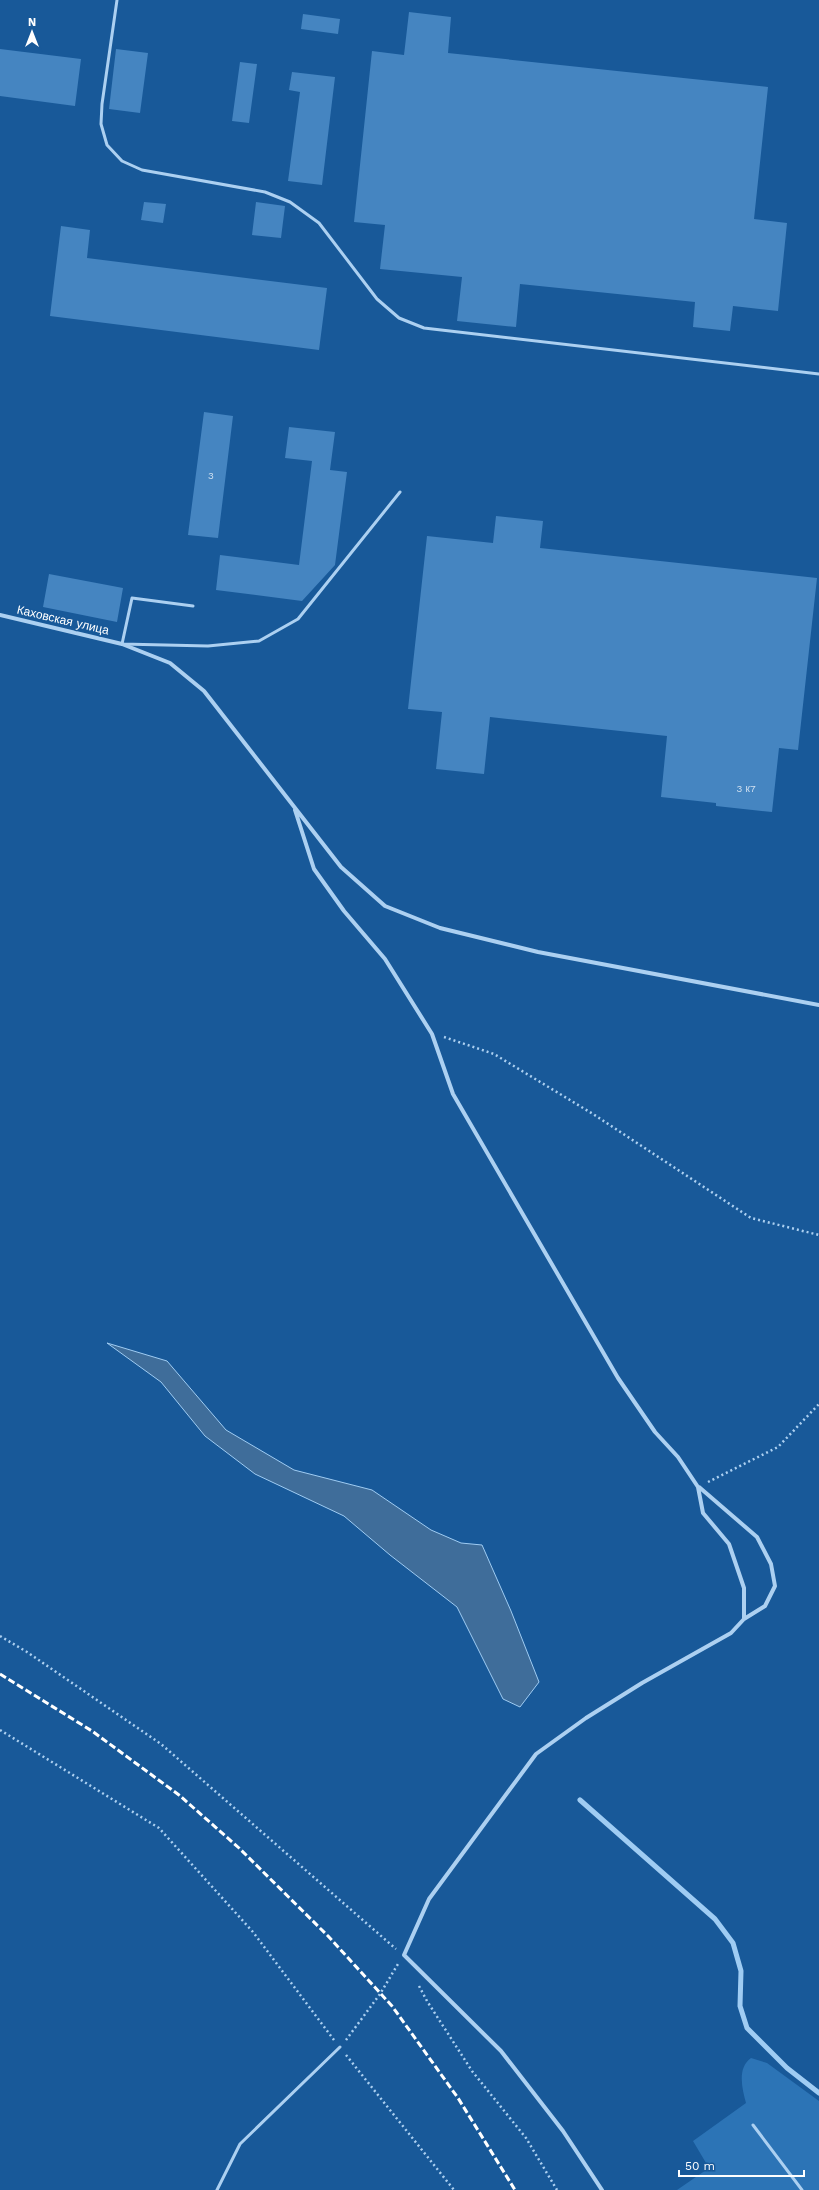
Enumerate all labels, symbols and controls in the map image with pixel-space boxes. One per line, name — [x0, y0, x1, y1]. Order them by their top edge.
north arrow — [12, 12, 52, 52]
text: N — [28, 16, 36, 29]
house number: 3 — [208, 470, 214, 481]
street label: Каховская улица — [16, 603, 111, 637]
house number: 3 к7 — [736, 783, 756, 794]
scale bar — [679, 2152, 804, 2178]
text: 50 m — [685, 2159, 715, 2173]

